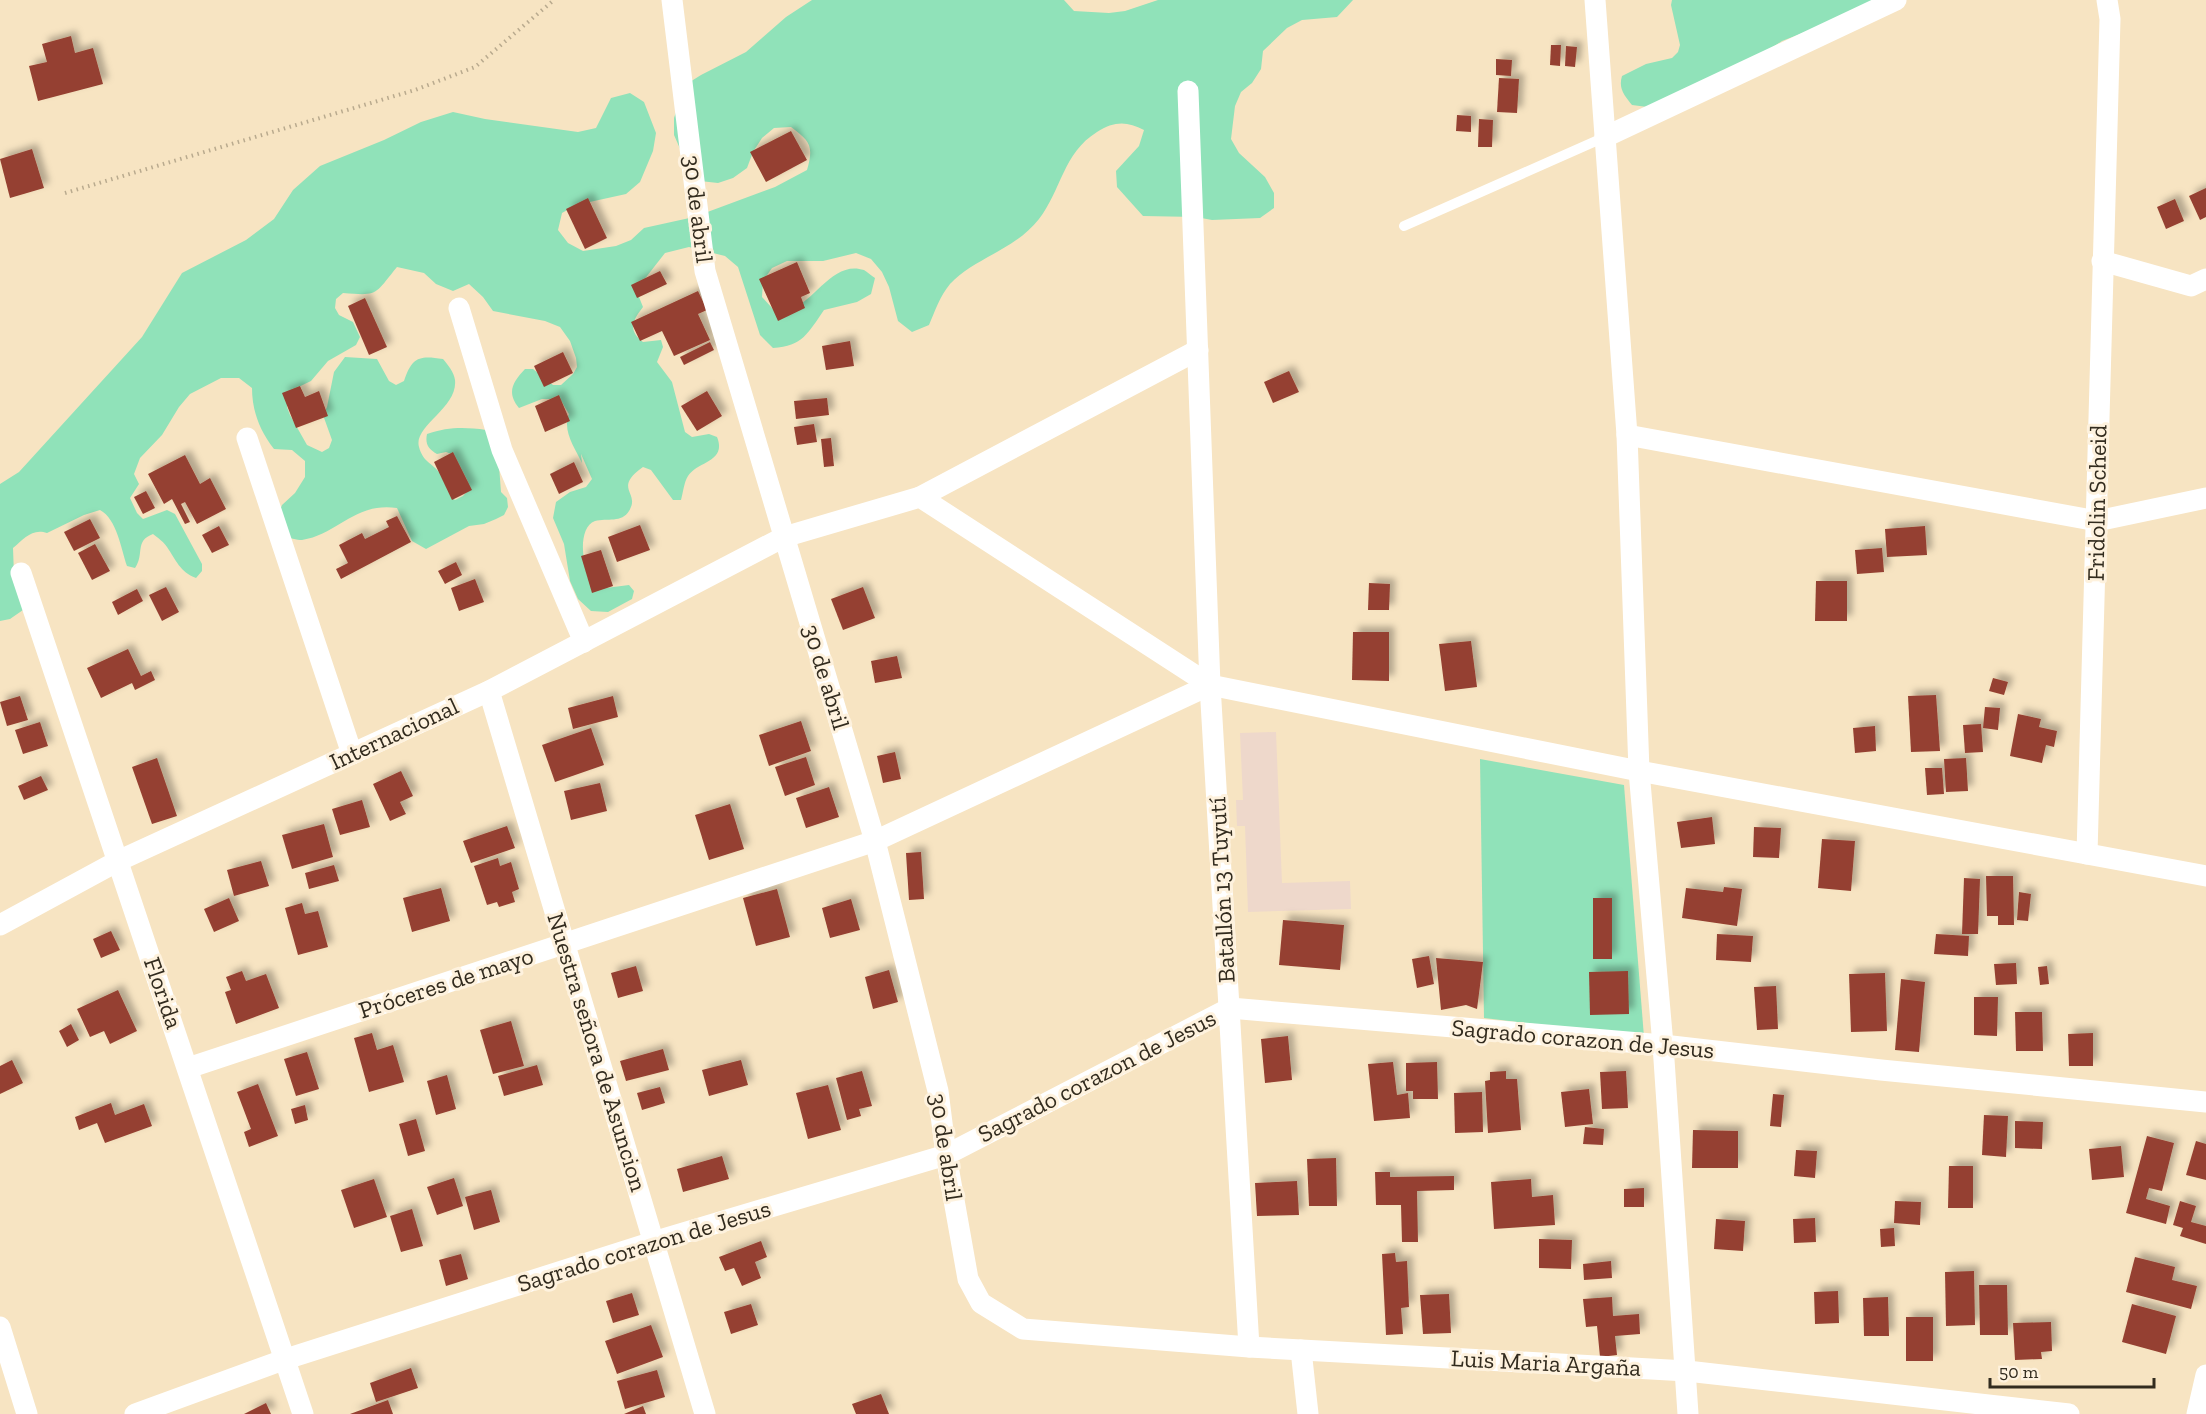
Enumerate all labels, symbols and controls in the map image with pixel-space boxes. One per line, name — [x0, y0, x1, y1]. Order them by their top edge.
street label: 30 de abril — [677, 153, 720, 265]
street label: Fridolin Scheid — [2081, 425, 2112, 581]
street label: 30 de abril — [797, 621, 856, 733]
street label: Internacional — [325, 691, 463, 776]
street label: Batallón 13 Tuyutí — [1202, 796, 1241, 984]
street label: Nuestra señora de Asuncion — [541, 909, 654, 1195]
street label: Próceres de mayo — [355, 941, 537, 1024]
street label: Florida — [138, 953, 189, 1033]
street label: Sagrado corazon de Jesus — [973, 1003, 1221, 1148]
street label: Sagrado corazon de Jesus — [1451, 1013, 1716, 1064]
street label: 30 de abril — [924, 1091, 969, 1203]
street label: Sagrado corazon de Jesus — [514, 1193, 774, 1298]
street label: Luis Maria Argaña — [1450, 1343, 1642, 1382]
scale bar — [1990, 1351, 2154, 1389]
text: 50 m — [1999, 1361, 2039, 1383]

